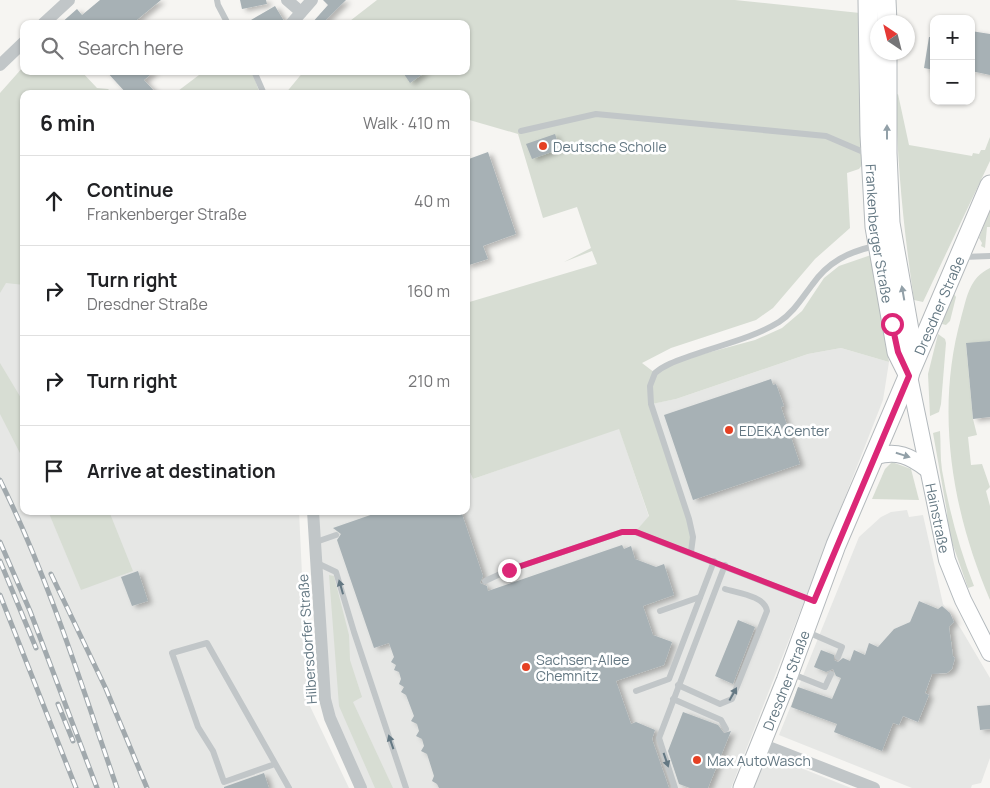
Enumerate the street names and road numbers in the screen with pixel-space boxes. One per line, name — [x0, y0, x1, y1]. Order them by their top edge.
street label: Frankenberger Straße — [862, 163, 898, 304]
street label: Dresdner Straße — [909, 253, 968, 358]
street label: Hainstraße — [922, 481, 955, 555]
street label: Hilbersdorfer Straße — [293, 573, 321, 705]
street label: Dresdner Straße — [758, 627, 813, 733]

